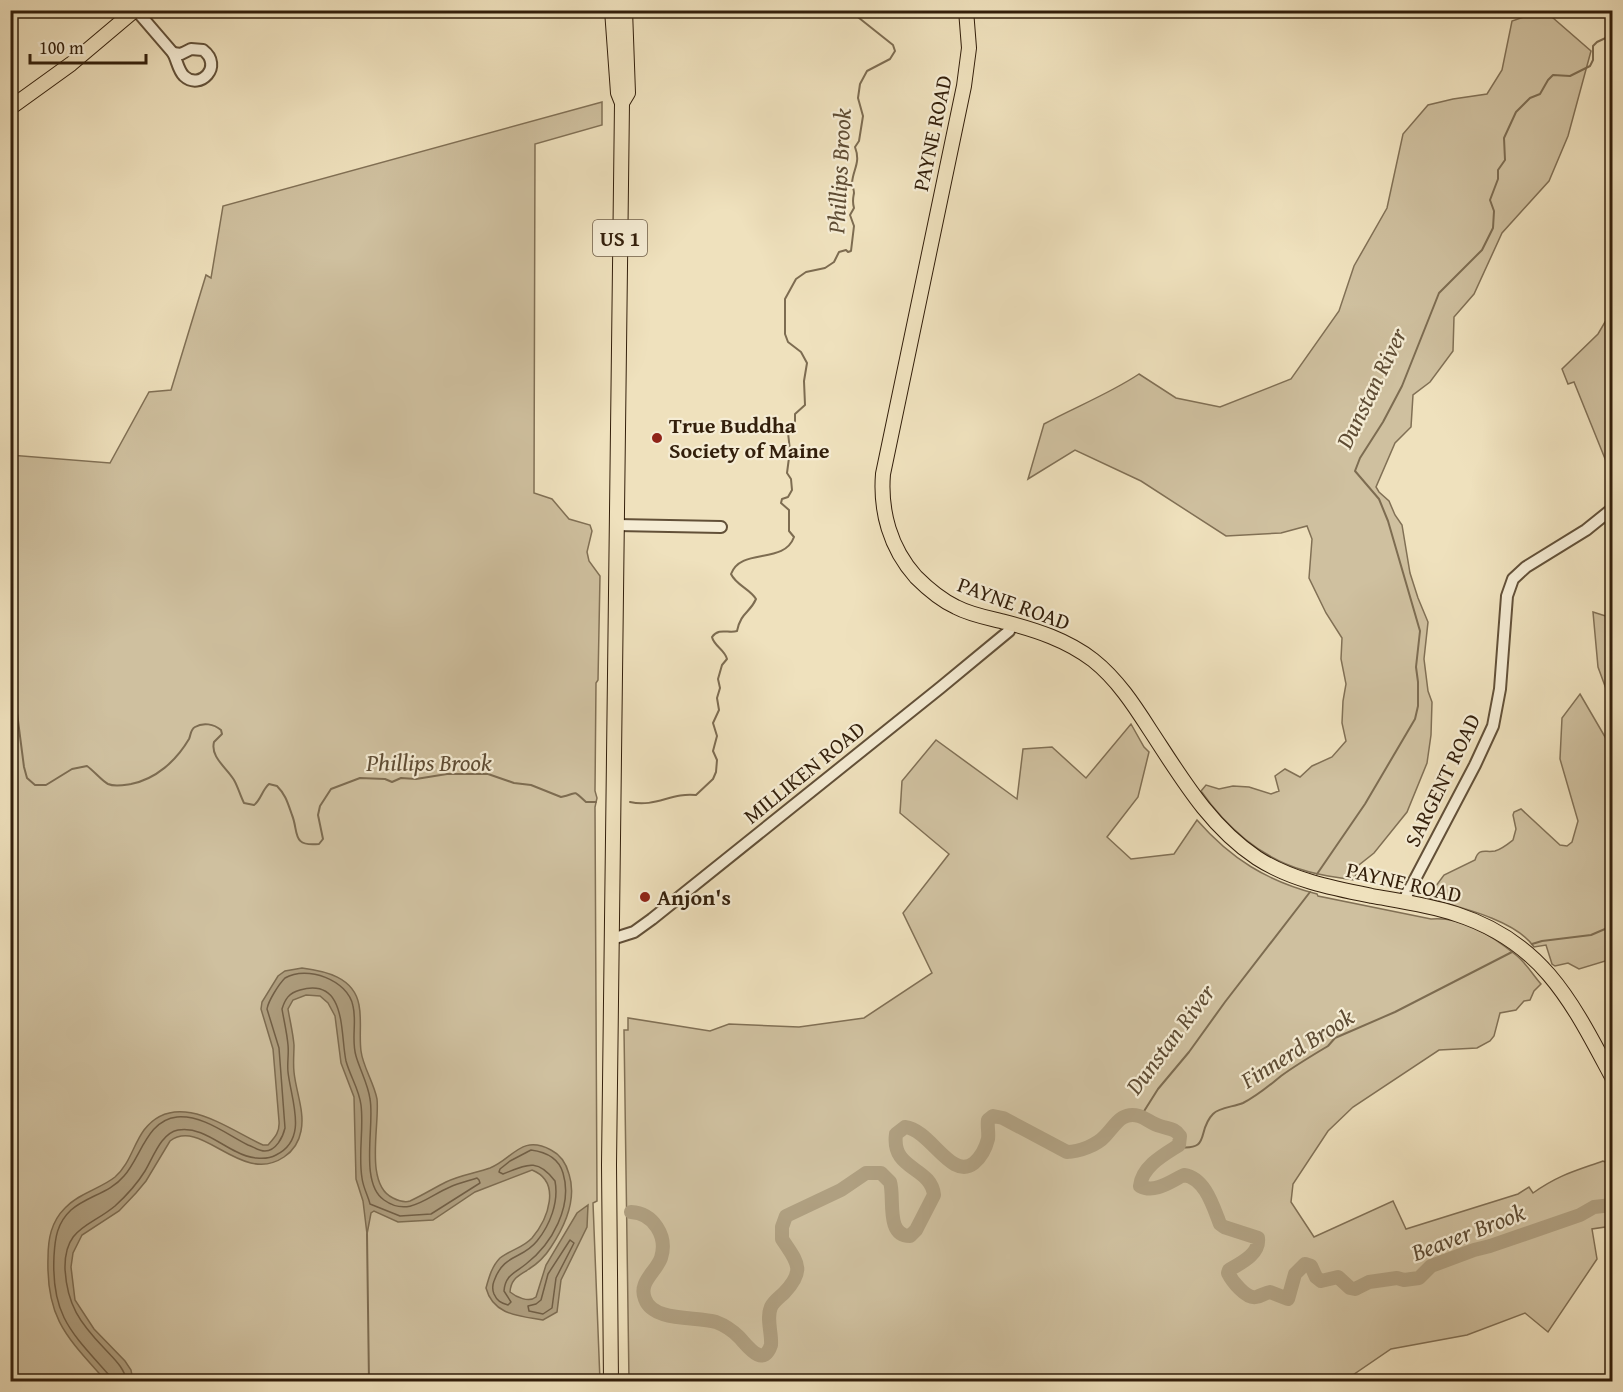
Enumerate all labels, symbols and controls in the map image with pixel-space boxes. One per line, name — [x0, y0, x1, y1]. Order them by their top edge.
scale bar — [30, 27, 146, 65]
text: 100 m — [39, 34, 84, 61]
street label: PAYNE ROAD — [904, 72, 960, 194]
water label: Phillips Brook — [818, 107, 860, 235]
road number: US 1 — [593, 220, 647, 256]
water label: Dunstan River — [1326, 321, 1416, 455]
place label: True Buddha Society of Maine — [669, 409, 830, 466]
marker: True Buddha Society of Maine — [650, 431, 664, 445]
street label: PAYNE ROAD — [953, 568, 1075, 638]
street label: SARGENT ROAD — [1396, 708, 1488, 852]
street label: MILLIKEN ROAD — [736, 713, 872, 831]
water label: Phillips Brook — [365, 745, 492, 780]
street label: PAYNE ROAD — [1343, 853, 1465, 911]
place label: Anjon's — [657, 881, 731, 913]
marker: Anjon's — [638, 890, 652, 904]
water label: Dunstan River — [1116, 976, 1224, 1102]
water label: Finnerd Brook — [1233, 999, 1361, 1097]
water label: Beaver Brook — [1405, 1194, 1530, 1270]

